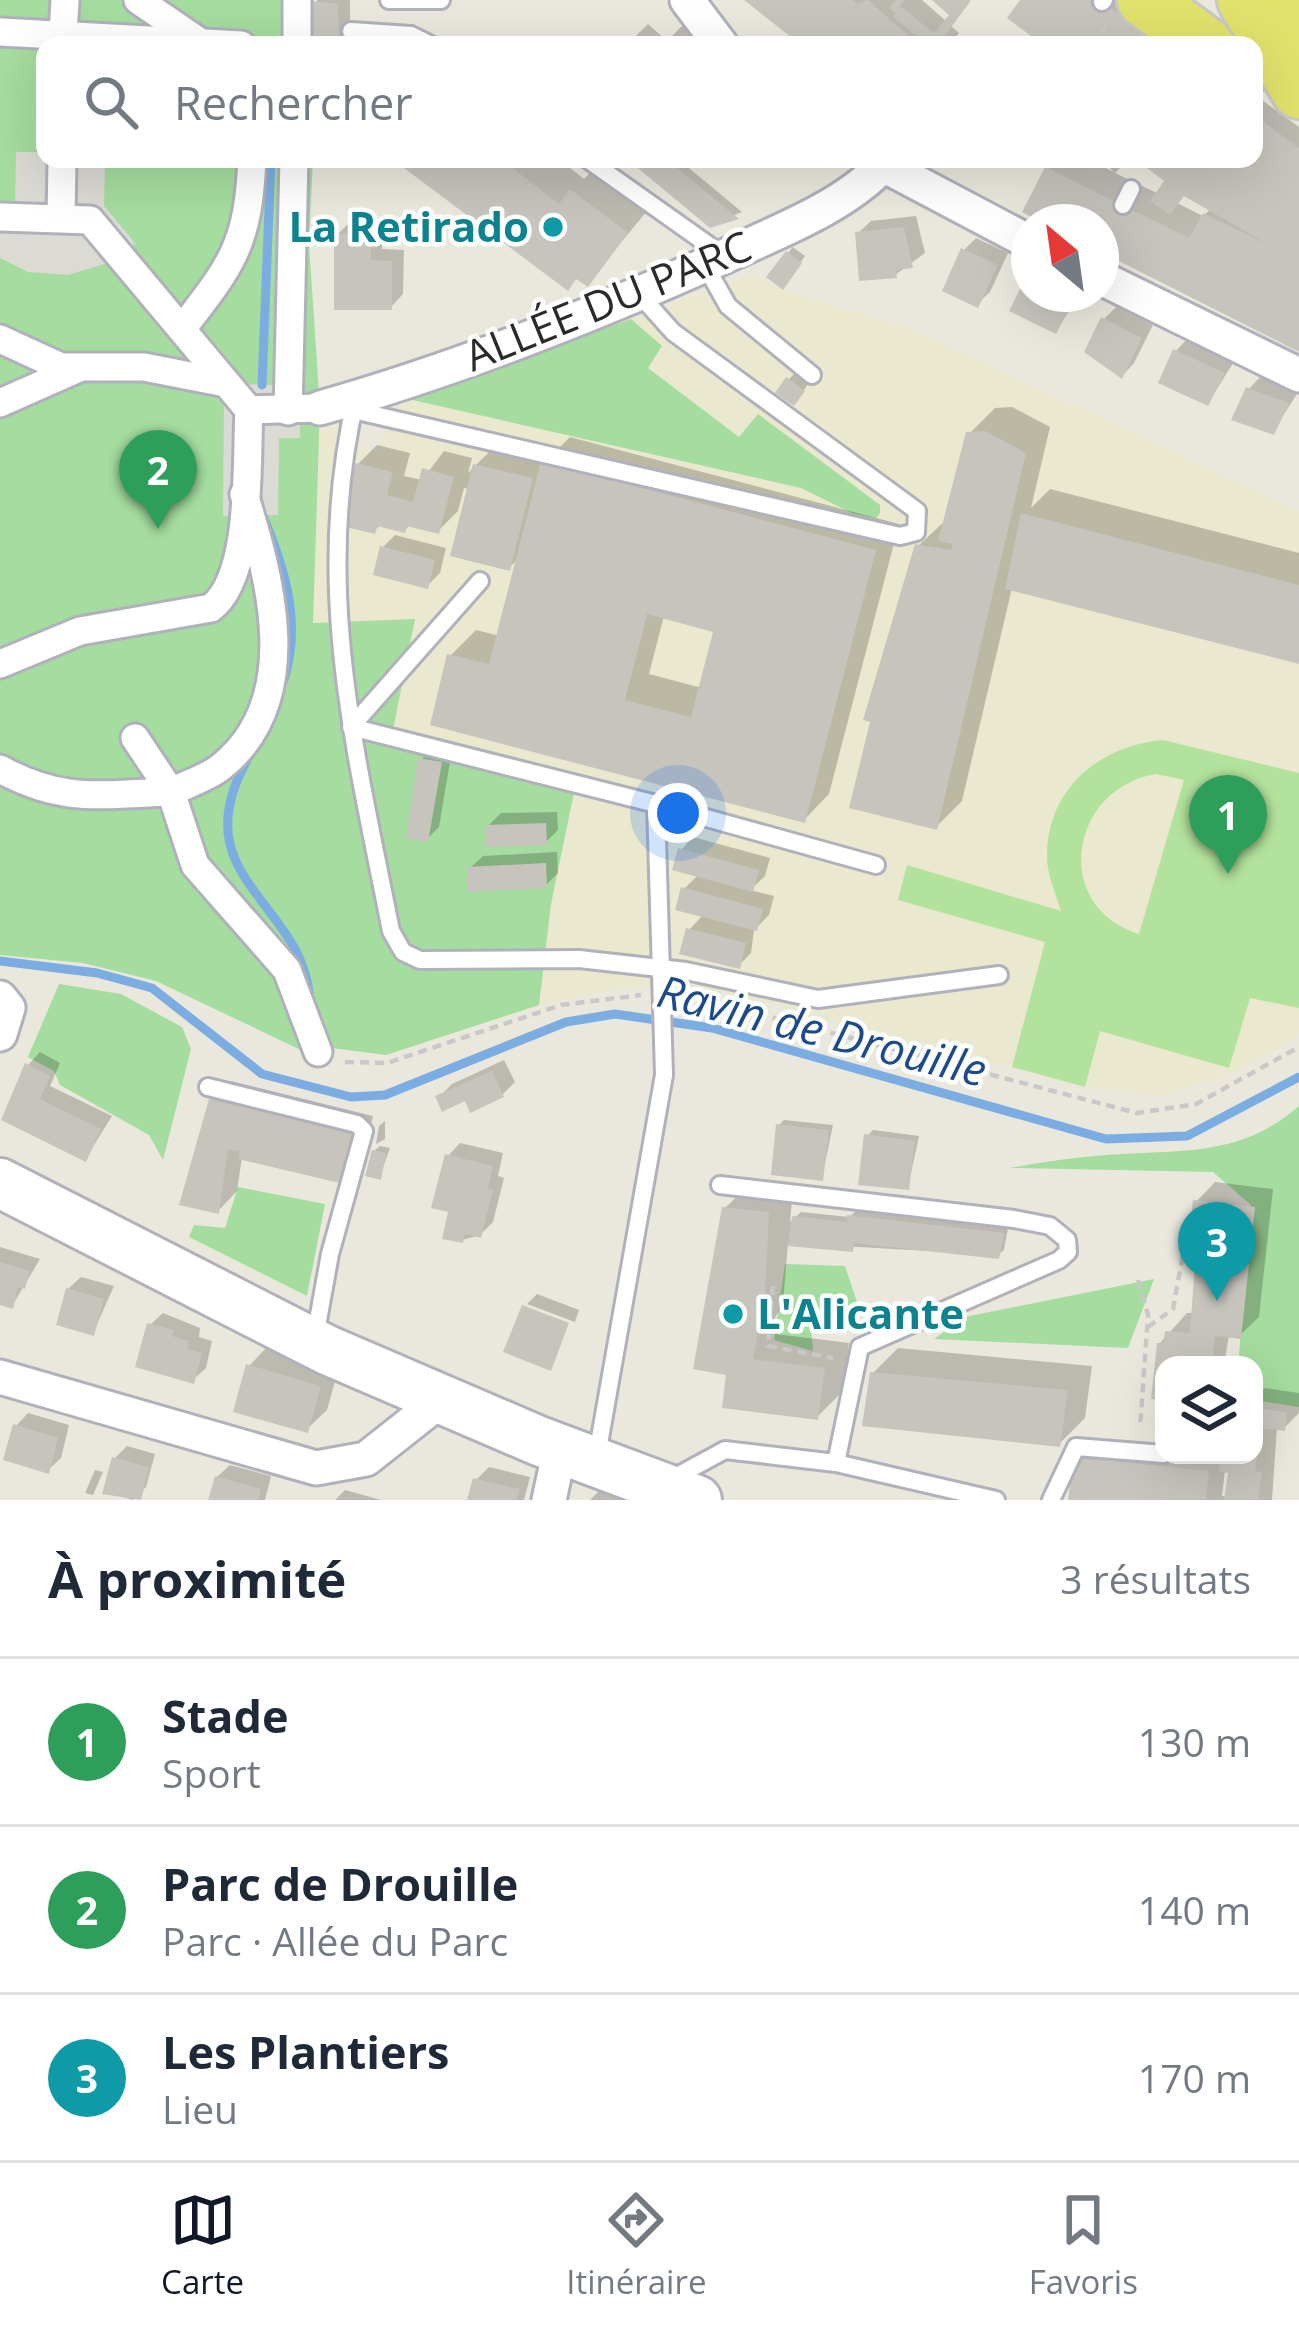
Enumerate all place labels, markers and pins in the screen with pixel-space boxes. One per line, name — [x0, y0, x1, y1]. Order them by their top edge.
place label: La Retirado — [288, 197, 529, 254]
marker: La Retirado — [540, 214, 566, 240]
pin: 2 — [119, 430, 197, 529]
pin: 1 — [1189, 775, 1267, 874]
pin: 3 — [1178, 1202, 1256, 1301]
place label: L'Alicante — [757, 1284, 964, 1341]
marker: L'Alicante — [720, 1301, 746, 1327]

